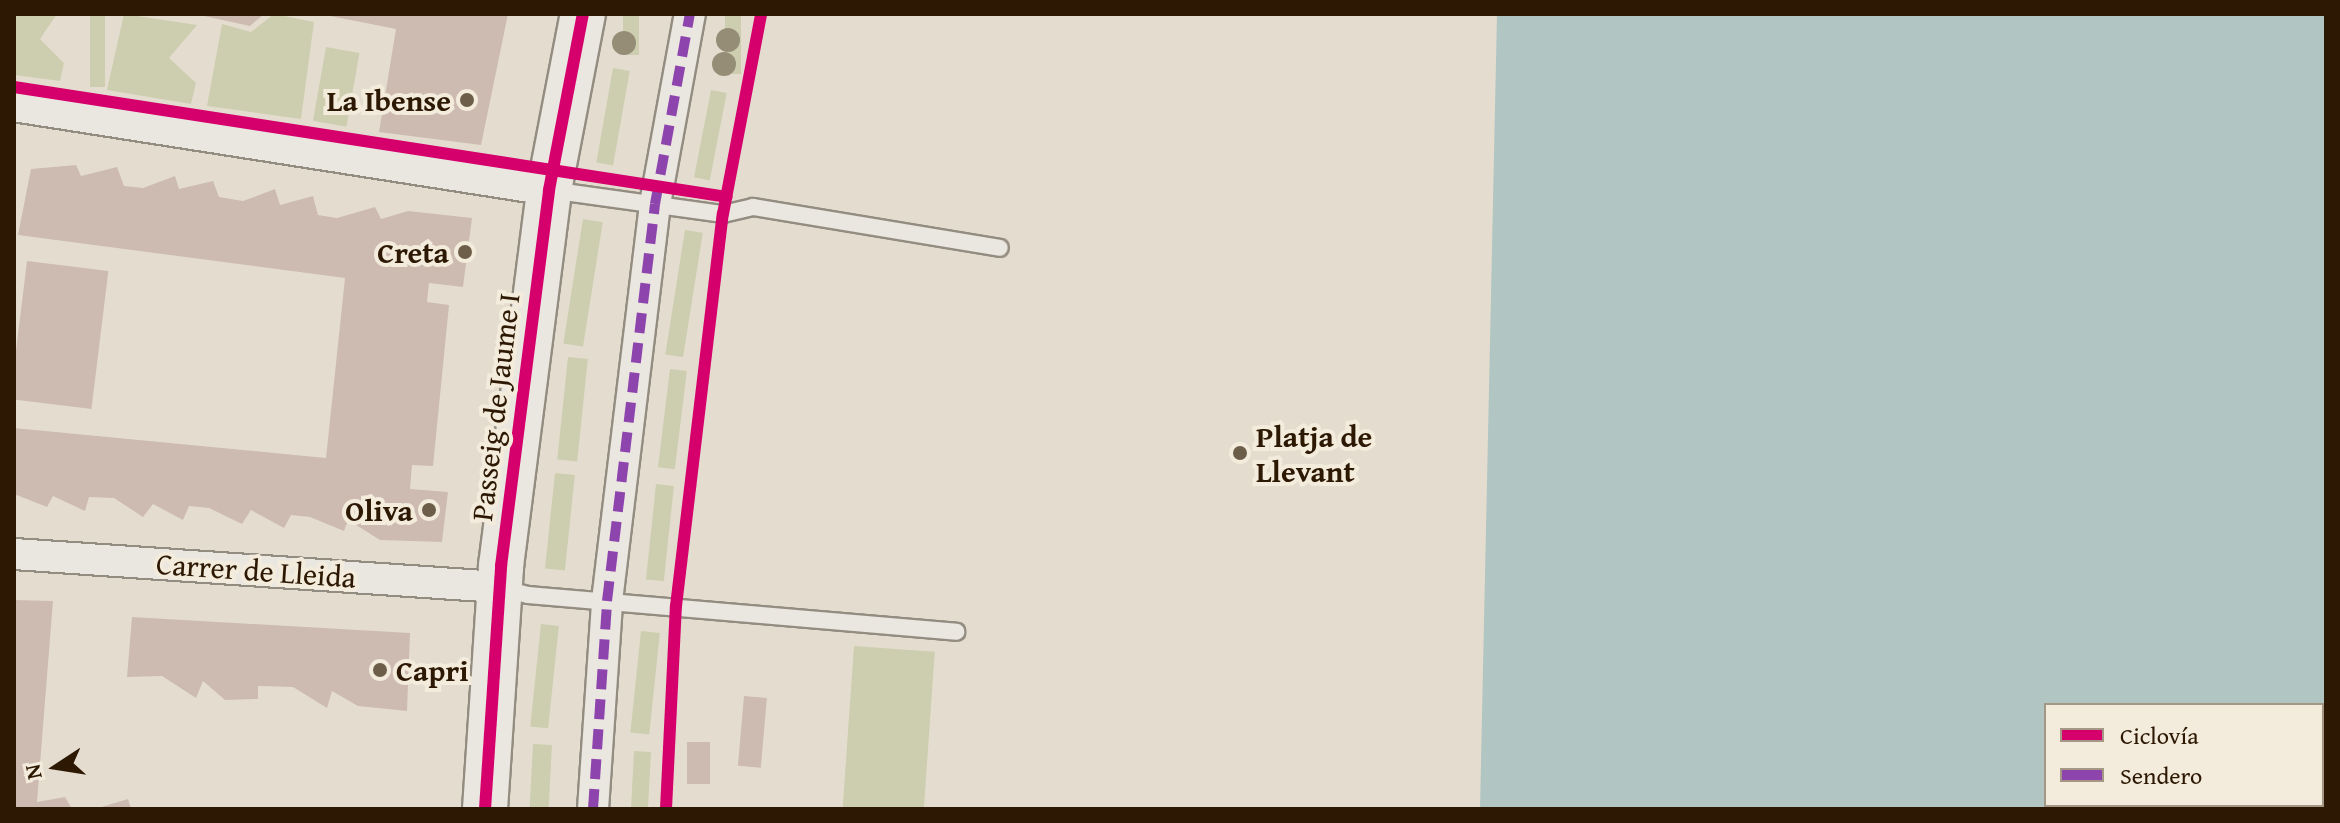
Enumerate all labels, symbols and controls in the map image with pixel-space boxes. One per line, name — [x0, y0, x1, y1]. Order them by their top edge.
place label: La Ibense — [327, 82, 451, 118]
marker: La Ibense — [458, 91, 476, 109]
place label: Creta — [377, 234, 449, 270]
marker: Creta — [456, 243, 474, 261]
street label: Passeig de Jaume I — [463, 291, 527, 523]
place label: Platja de Llevant — [1256, 418, 1372, 488]
marker: Platja de Llevant — [1231, 444, 1249, 462]
place label: Oliva — [345, 492, 413, 528]
marker: Oliva — [420, 501, 438, 519]
street label: Carrer de Lleida — [155, 545, 357, 595]
place label: Capri — [396, 652, 468, 688]
marker: Capri — [371, 661, 389, 679]
legend — [2044, 703, 2324, 807]
text: Ciclovía — [2120, 718, 2199, 753]
north arrow — [16, 727, 96, 807]
text: Sendero — [2120, 758, 2202, 793]
text: N — [15, 761, 50, 783]

